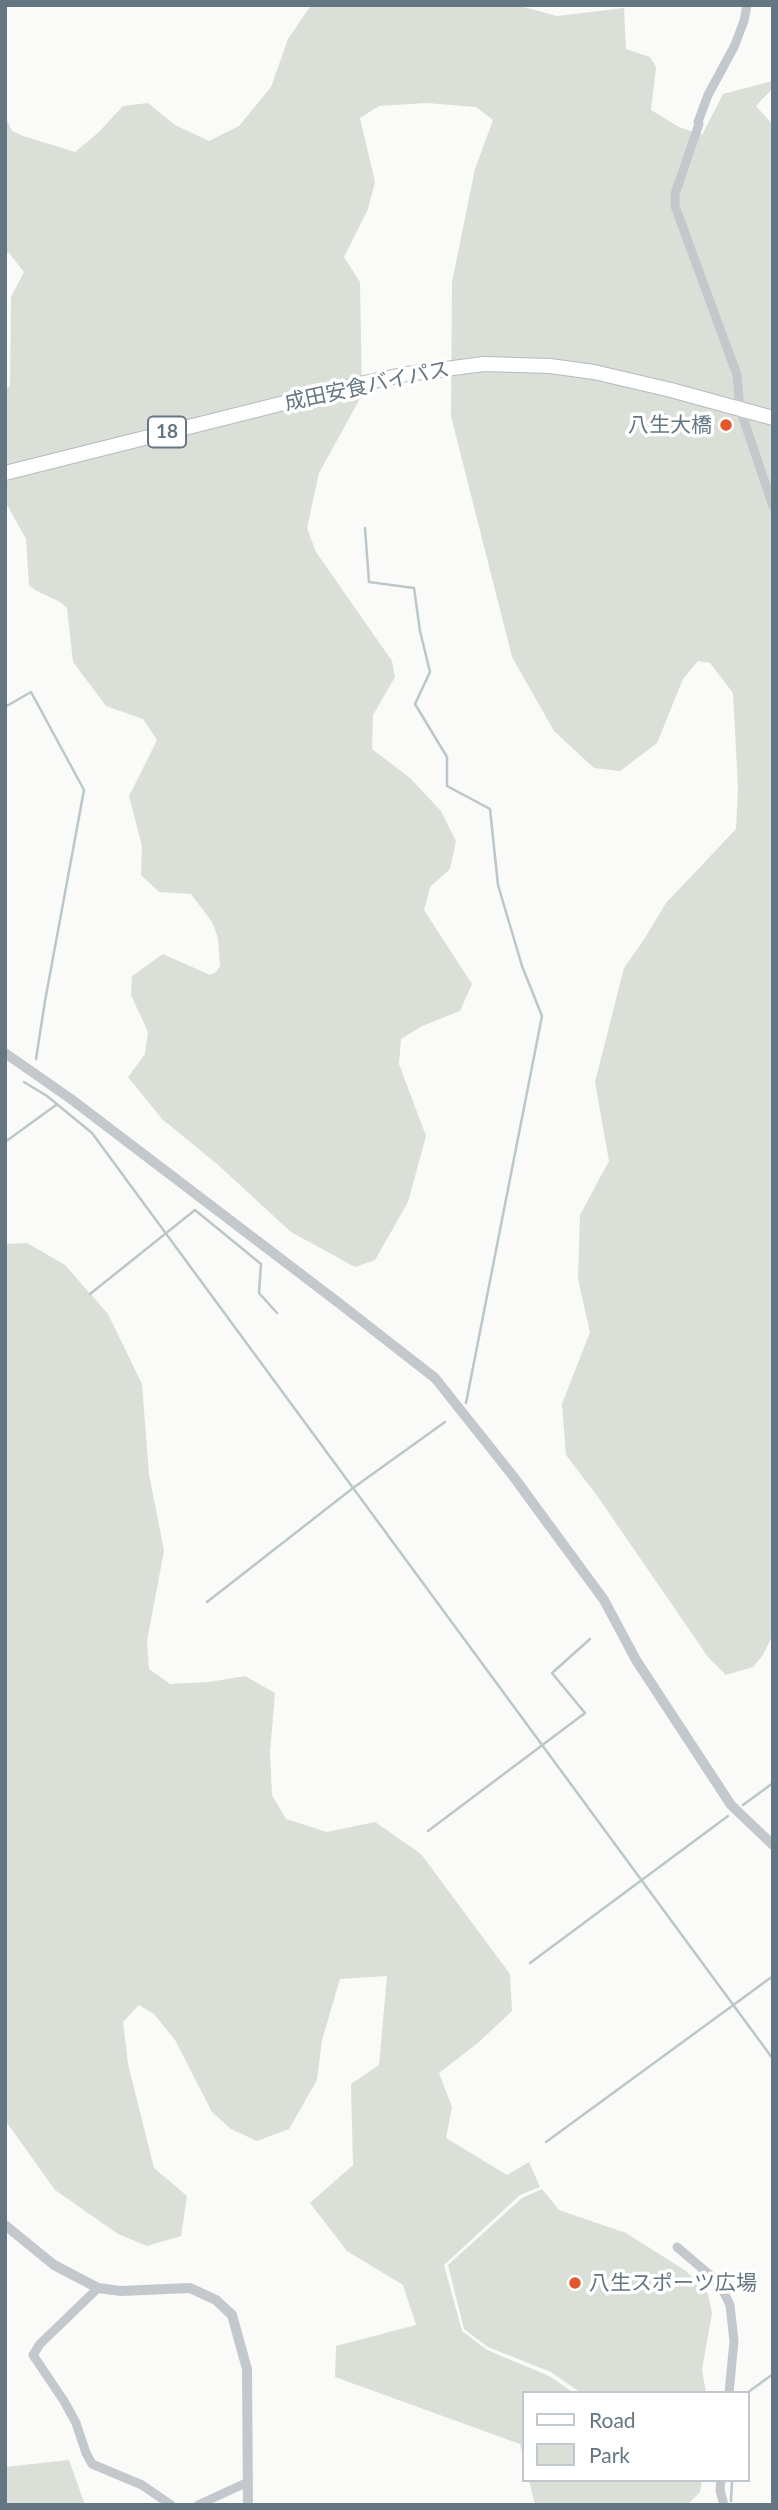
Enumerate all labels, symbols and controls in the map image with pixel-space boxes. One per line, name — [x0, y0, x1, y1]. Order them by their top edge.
street label: 成田安食バイパス — [282, 356, 452, 416]
place label: 八生大橋 — [628, 412, 712, 438]
road number: 18 — [148, 416, 186, 448]
marker: 八生大橋 — [718, 417, 734, 433]
place label: 八生スポーツ広場 — [589, 2270, 757, 2296]
marker: 八生スポーツ広場 — [567, 2275, 583, 2291]
legend — [522, 2391, 750, 2482]
text: Road — [589, 2407, 636, 2432]
text: Park — [589, 2442, 630, 2467]

